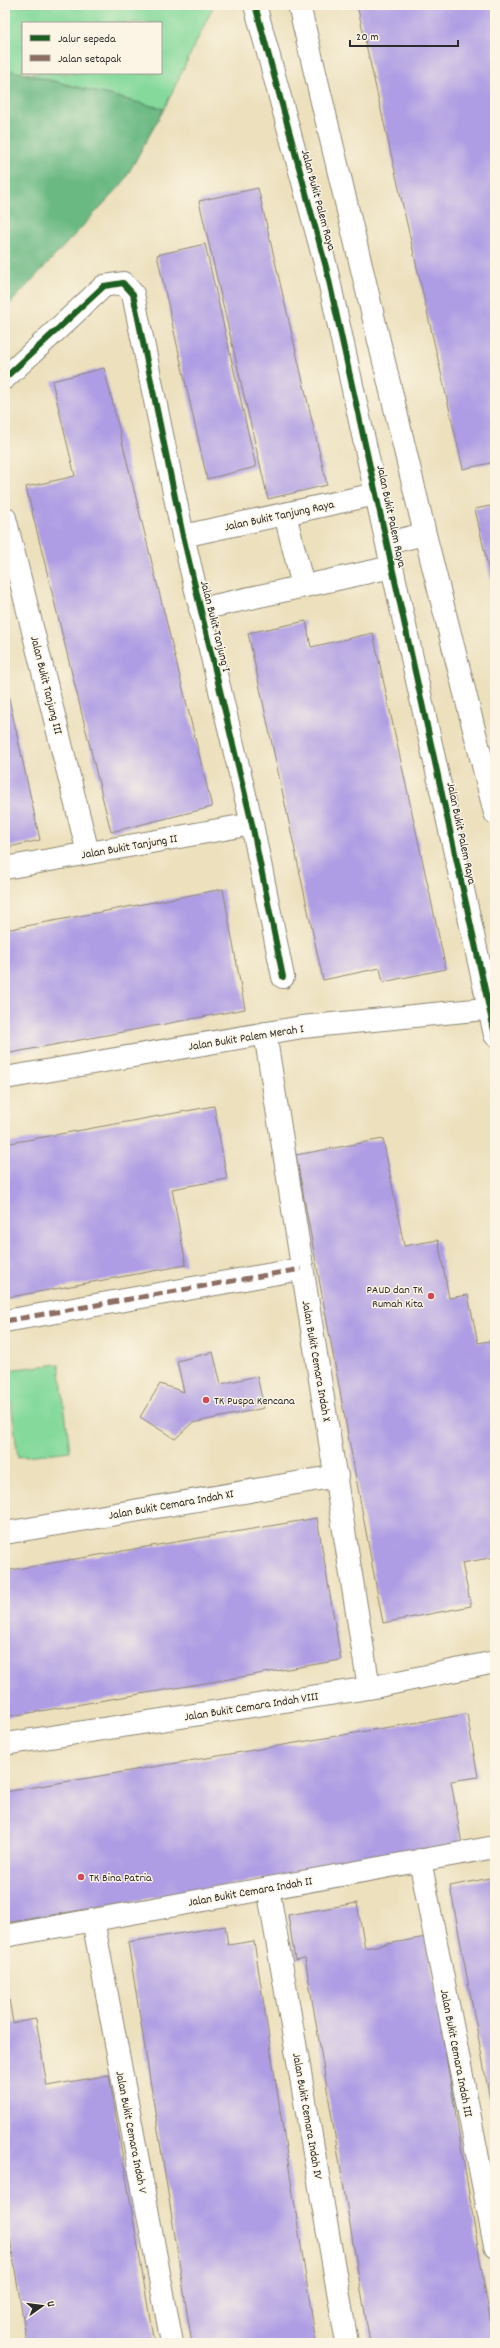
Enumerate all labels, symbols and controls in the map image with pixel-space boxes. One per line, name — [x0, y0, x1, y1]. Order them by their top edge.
legend — [22, 22, 162, 74]
scale bar — [350, 22, 458, 48]
text: 20 m — [356, 29, 379, 46]
text: Jalur sepeda — [58, 31, 116, 48]
text: Jalan setapak — [58, 51, 121, 68]
street label: Jalan Bukit Palem Raya — [296, 148, 339, 253]
street label: Jalan Bukit Palem Raya — [371, 464, 410, 569]
street label: Jalan Bukit Tanjung Raya — [223, 496, 336, 536]
street label: Jalan Bukit Tanjung I — [195, 579, 234, 674]
street label: Jalan Bukit Tanjung III — [25, 634, 66, 737]
street label: Jalan Bukit Palem Raya — [441, 781, 480, 886]
street label: Jalan Bukit Tanjung II — [80, 831, 179, 864]
street label: Jalan Bukit Palem Merah I — [187, 1021, 305, 1056]
place label: PAUD dan TK Rumah Kita — [366, 1282, 423, 1313]
marker: PAUD dan TK Rumah Kita — [426, 1291, 436, 1301]
street label: Jalan Bukit Cemara Indah X — [296, 1299, 335, 1423]
place label: TK Puspa Kencana — [214, 1393, 295, 1410]
marker: TK Puspa Kencana — [201, 1395, 211, 1405]
street label: Jalan Bukit Cemara Indah XI — [107, 1486, 235, 1525]
street label: Jalan Bukit Cemara Indah VIII — [183, 1688, 320, 1726]
place label: TK Bina Patria — [89, 1870, 152, 1887]
marker: TK Bina Patria — [76, 1872, 86, 1882]
street label: Jalan Bukit Cemara Indah II — [187, 1873, 314, 1912]
street label: Jalan Bukit Cemara Indah III — [435, 1988, 476, 2119]
street label: Jalan Bukit Cemara Indah IV — [287, 2052, 326, 2181]
street label: Jalan Bukit Cemara Indah V — [110, 2070, 151, 2195]
north arrow — [22, 2286, 62, 2326]
text: U — [41, 2300, 58, 2309]

